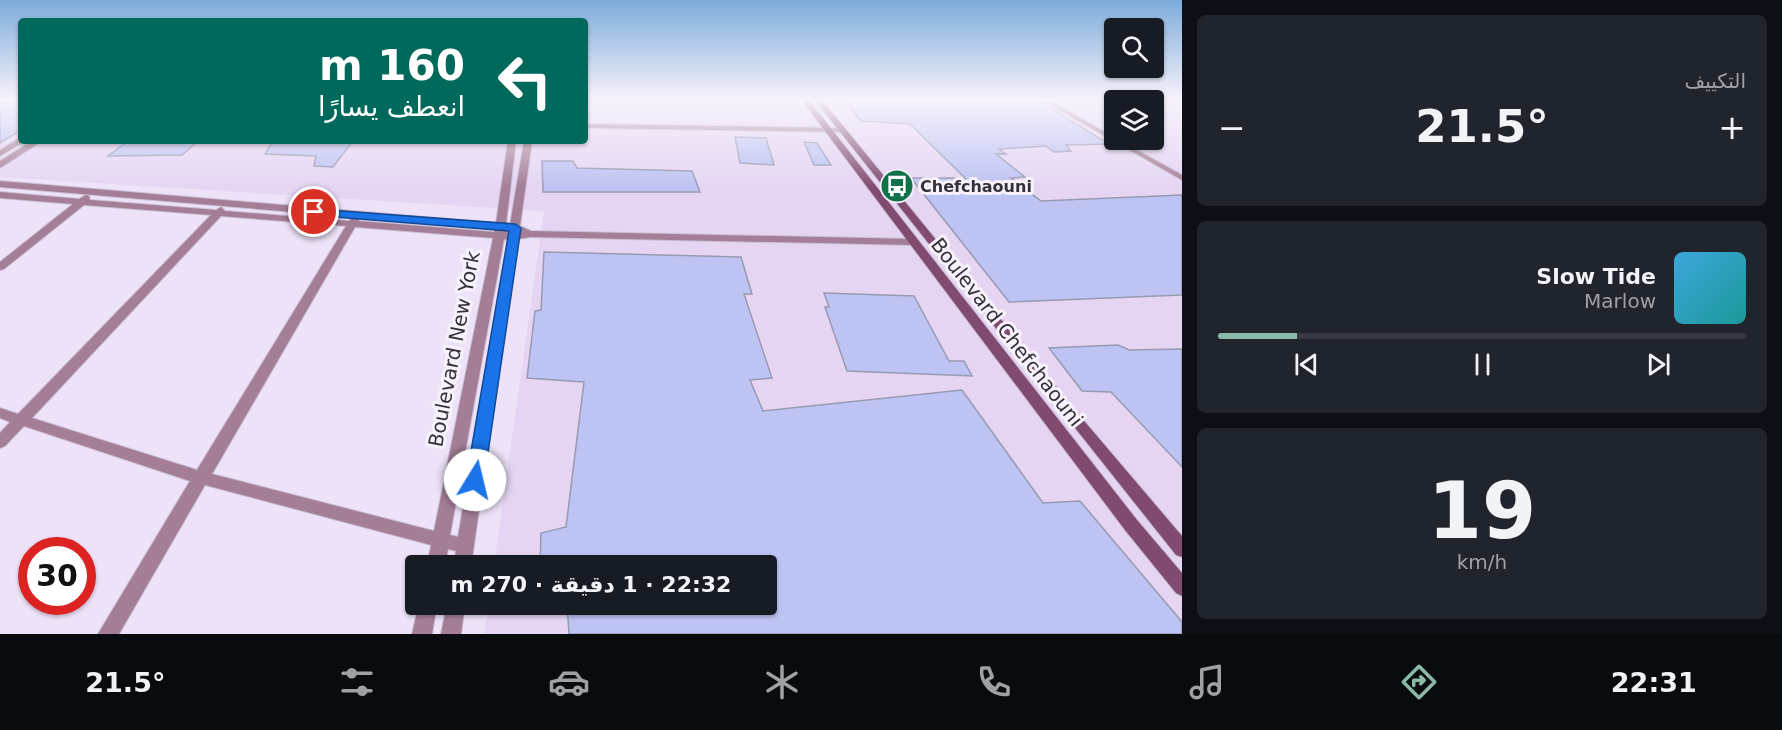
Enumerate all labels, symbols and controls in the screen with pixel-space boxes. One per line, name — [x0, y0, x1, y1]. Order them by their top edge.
map controls — [1104, 18, 1164, 150]
button: search — [1104, 18, 1164, 78]
text: 160 m — [319, 41, 465, 90]
icon: left — [486, 42, 564, 120]
text: التكييف — [1684, 69, 1746, 93]
button: layers — [1104, 90, 1164, 150]
text: انعطف يسارًا — [318, 91, 465, 122]
text: 21.5° — [1415, 100, 1549, 153]
text: − — [1218, 108, 1246, 147]
text: + — [1718, 108, 1746, 147]
bus stop icon: Chefchaouni — [879, 168, 915, 204]
place label: Chefchaouni — [920, 177, 1032, 196]
pin — [288, 186, 339, 237]
icon: arrive — [297, 195, 330, 228]
street label: Boulevard Chefchaouni — [926, 233, 1088, 431]
street label: Boulevard New York — [423, 249, 485, 449]
text: Slow Tide — [1536, 264, 1656, 289]
text: Marlow — [1584, 289, 1656, 313]
icon: previous — [1290, 348, 1323, 381]
icon: pause — [1466, 348, 1499, 381]
icon: next — [1642, 348, 1675, 381]
position arrow — [443, 448, 507, 512]
text: 19 — [1428, 466, 1536, 556]
speed limit sign: 30 — [18, 537, 96, 615]
text: km/h — [1457, 550, 1507, 574]
text: 22:32 · 1 دقيقة · 270 m — [451, 572, 731, 597]
icon: filters — [336, 661, 378, 703]
icon: car — [548, 661, 590, 703]
icon: climate — [761, 661, 803, 703]
icon: phone — [973, 661, 1015, 703]
icon: music — [1186, 661, 1228, 703]
icon: directions — [1398, 661, 1440, 703]
text: 21.5° — [85, 667, 165, 698]
text: 22:31 — [1611, 667, 1697, 698]

